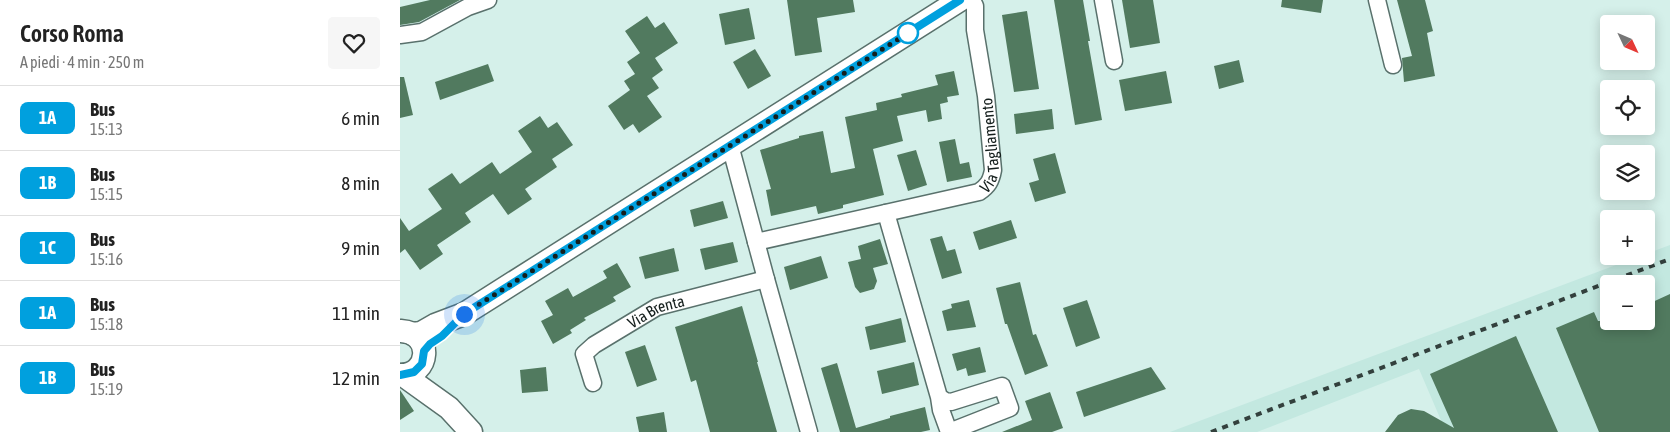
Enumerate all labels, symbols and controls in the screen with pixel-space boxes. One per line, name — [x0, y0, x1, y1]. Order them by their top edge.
north arrow — [1600, 15, 1655, 70]
map controls — [1600, 15, 1655, 330]
button: heart — [328, 17, 380, 69]
text: Corso Roma — [20, 20, 124, 47]
unlabelled marker — [897, 22, 919, 44]
text: A piedi · 4 min · 250 m — [20, 53, 144, 71]
button: locate — [1600, 80, 1655, 135]
street label: Via Tagliamento — [976, 97, 1002, 196]
text: Bus — [90, 98, 115, 120]
text: 1A — [39, 107, 56, 128]
text: 6 min — [341, 107, 380, 129]
text: 15:13 — [90, 120, 123, 138]
button: layers — [1600, 145, 1655, 200]
text: Bus — [90, 163, 115, 185]
text: 1B — [39, 172, 56, 193]
text: 8 min — [341, 172, 380, 194]
text: 15:15 — [90, 185, 123, 203]
button: + — [1600, 210, 1655, 265]
text: Bus — [90, 228, 115, 250]
text: 1C — [39, 237, 56, 258]
text: 9 min — [341, 237, 380, 259]
text: 15:16 — [90, 250, 123, 268]
button: − — [1600, 275, 1655, 330]
street label: Via Brenta — [624, 291, 686, 332]
text: Bus — [90, 293, 115, 315]
text: 1A — [39, 302, 56, 323]
text: 11 min — [332, 302, 380, 324]
your location — [452, 302, 477, 327]
text: 15:18 — [90, 315, 123, 333]
text: Bus — [90, 358, 115, 380]
text: 1B — [39, 367, 56, 388]
text: 12 min — [332, 367, 380, 389]
text: 15:19 — [90, 380, 123, 398]

